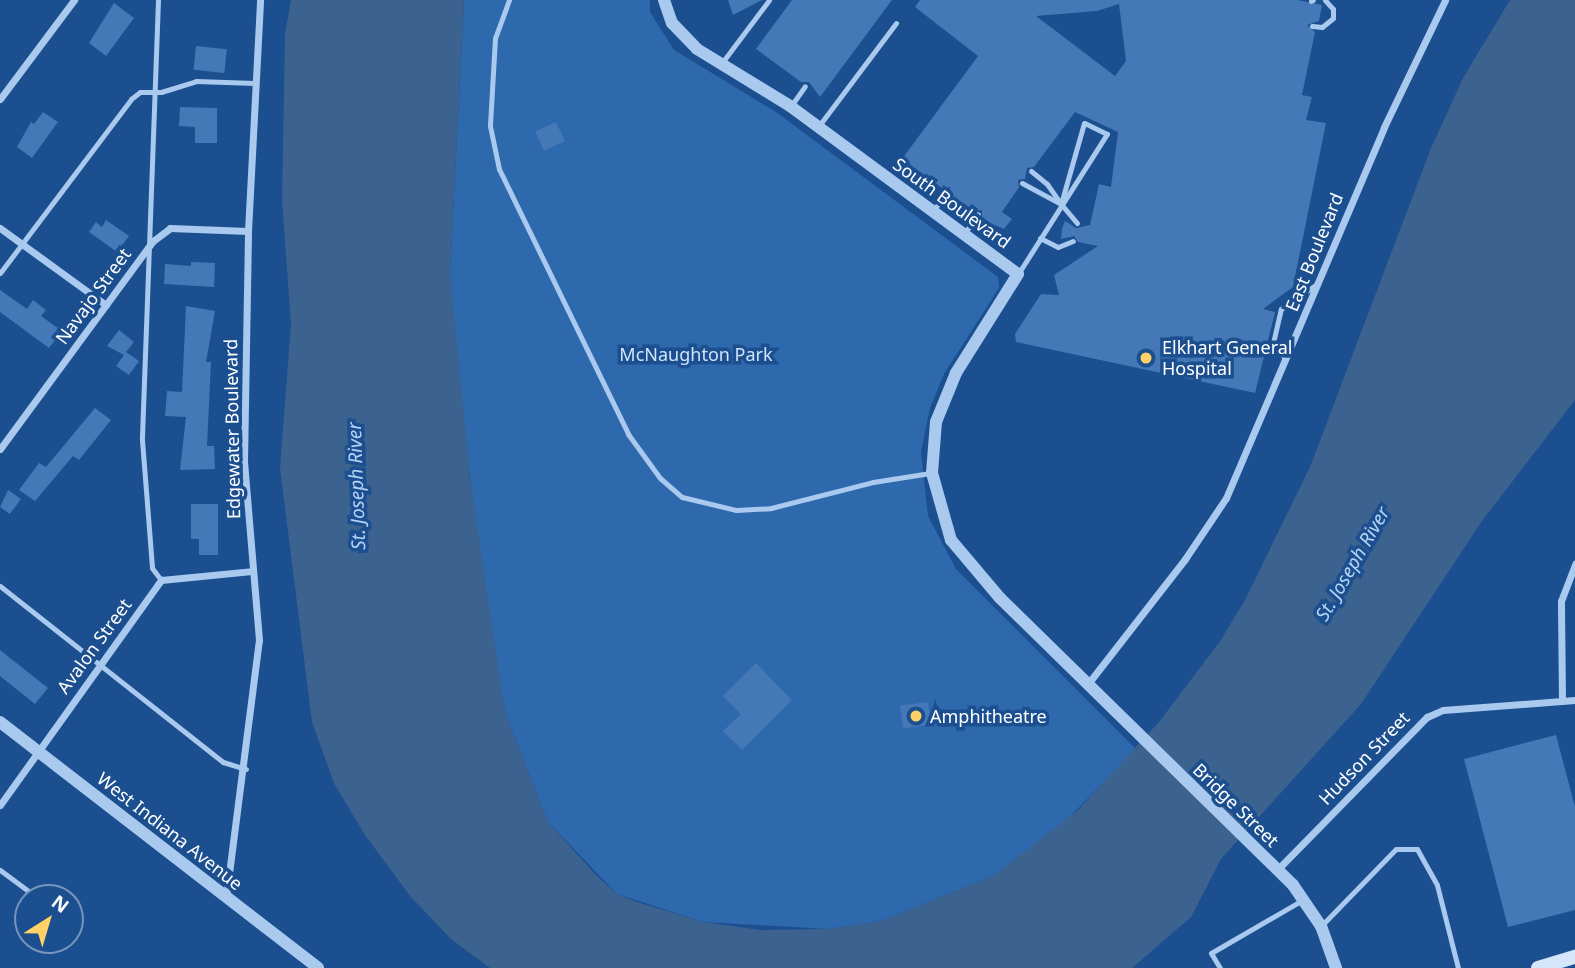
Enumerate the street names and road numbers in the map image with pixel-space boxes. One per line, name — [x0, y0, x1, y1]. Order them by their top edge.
street label: South Boulevard — [889, 153, 1015, 253]
street label: East Boulevard — [1280, 190, 1348, 314]
street label: Navajo Street — [51, 244, 135, 348]
street label: Edgewater Boulevard — [220, 339, 244, 519]
street label: Avalon Street — [52, 594, 136, 698]
street label: Hudson Street — [1314, 707, 1414, 809]
street label: Bridge Street — [1189, 759, 1283, 851]
street label: West Indiana Avenue — [93, 768, 247, 894]

